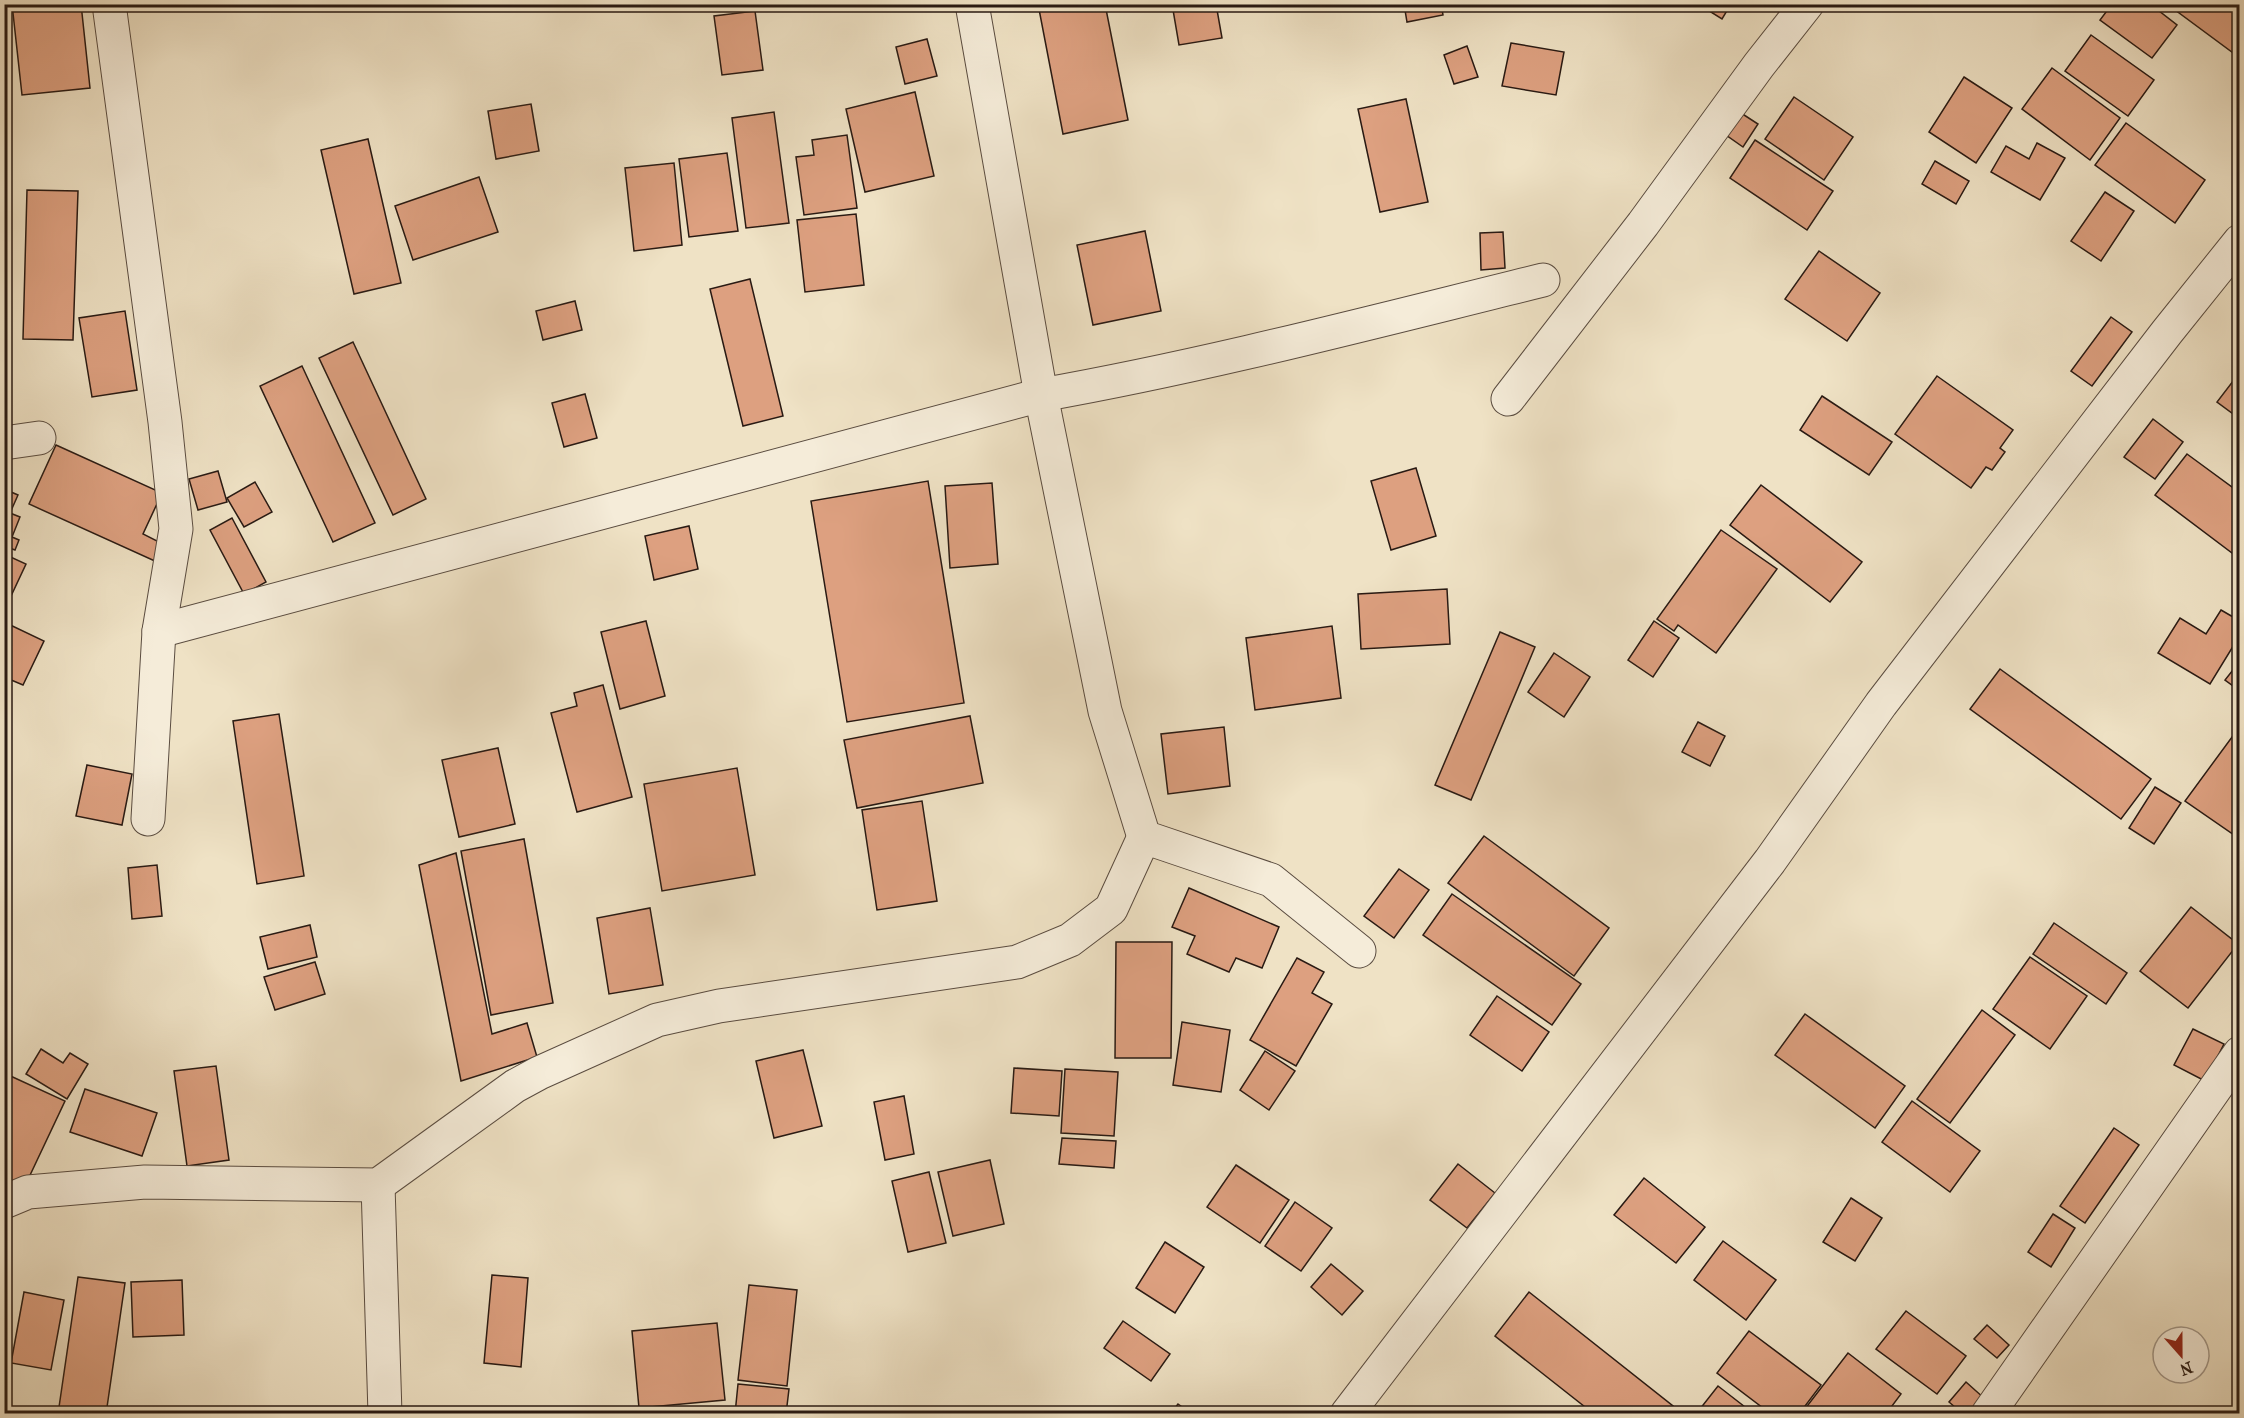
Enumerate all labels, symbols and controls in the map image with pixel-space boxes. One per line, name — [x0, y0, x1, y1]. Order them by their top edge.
north arrow — [2151, 1325, 2211, 1385]
text: N — [2176, 1357, 2195, 1380]

